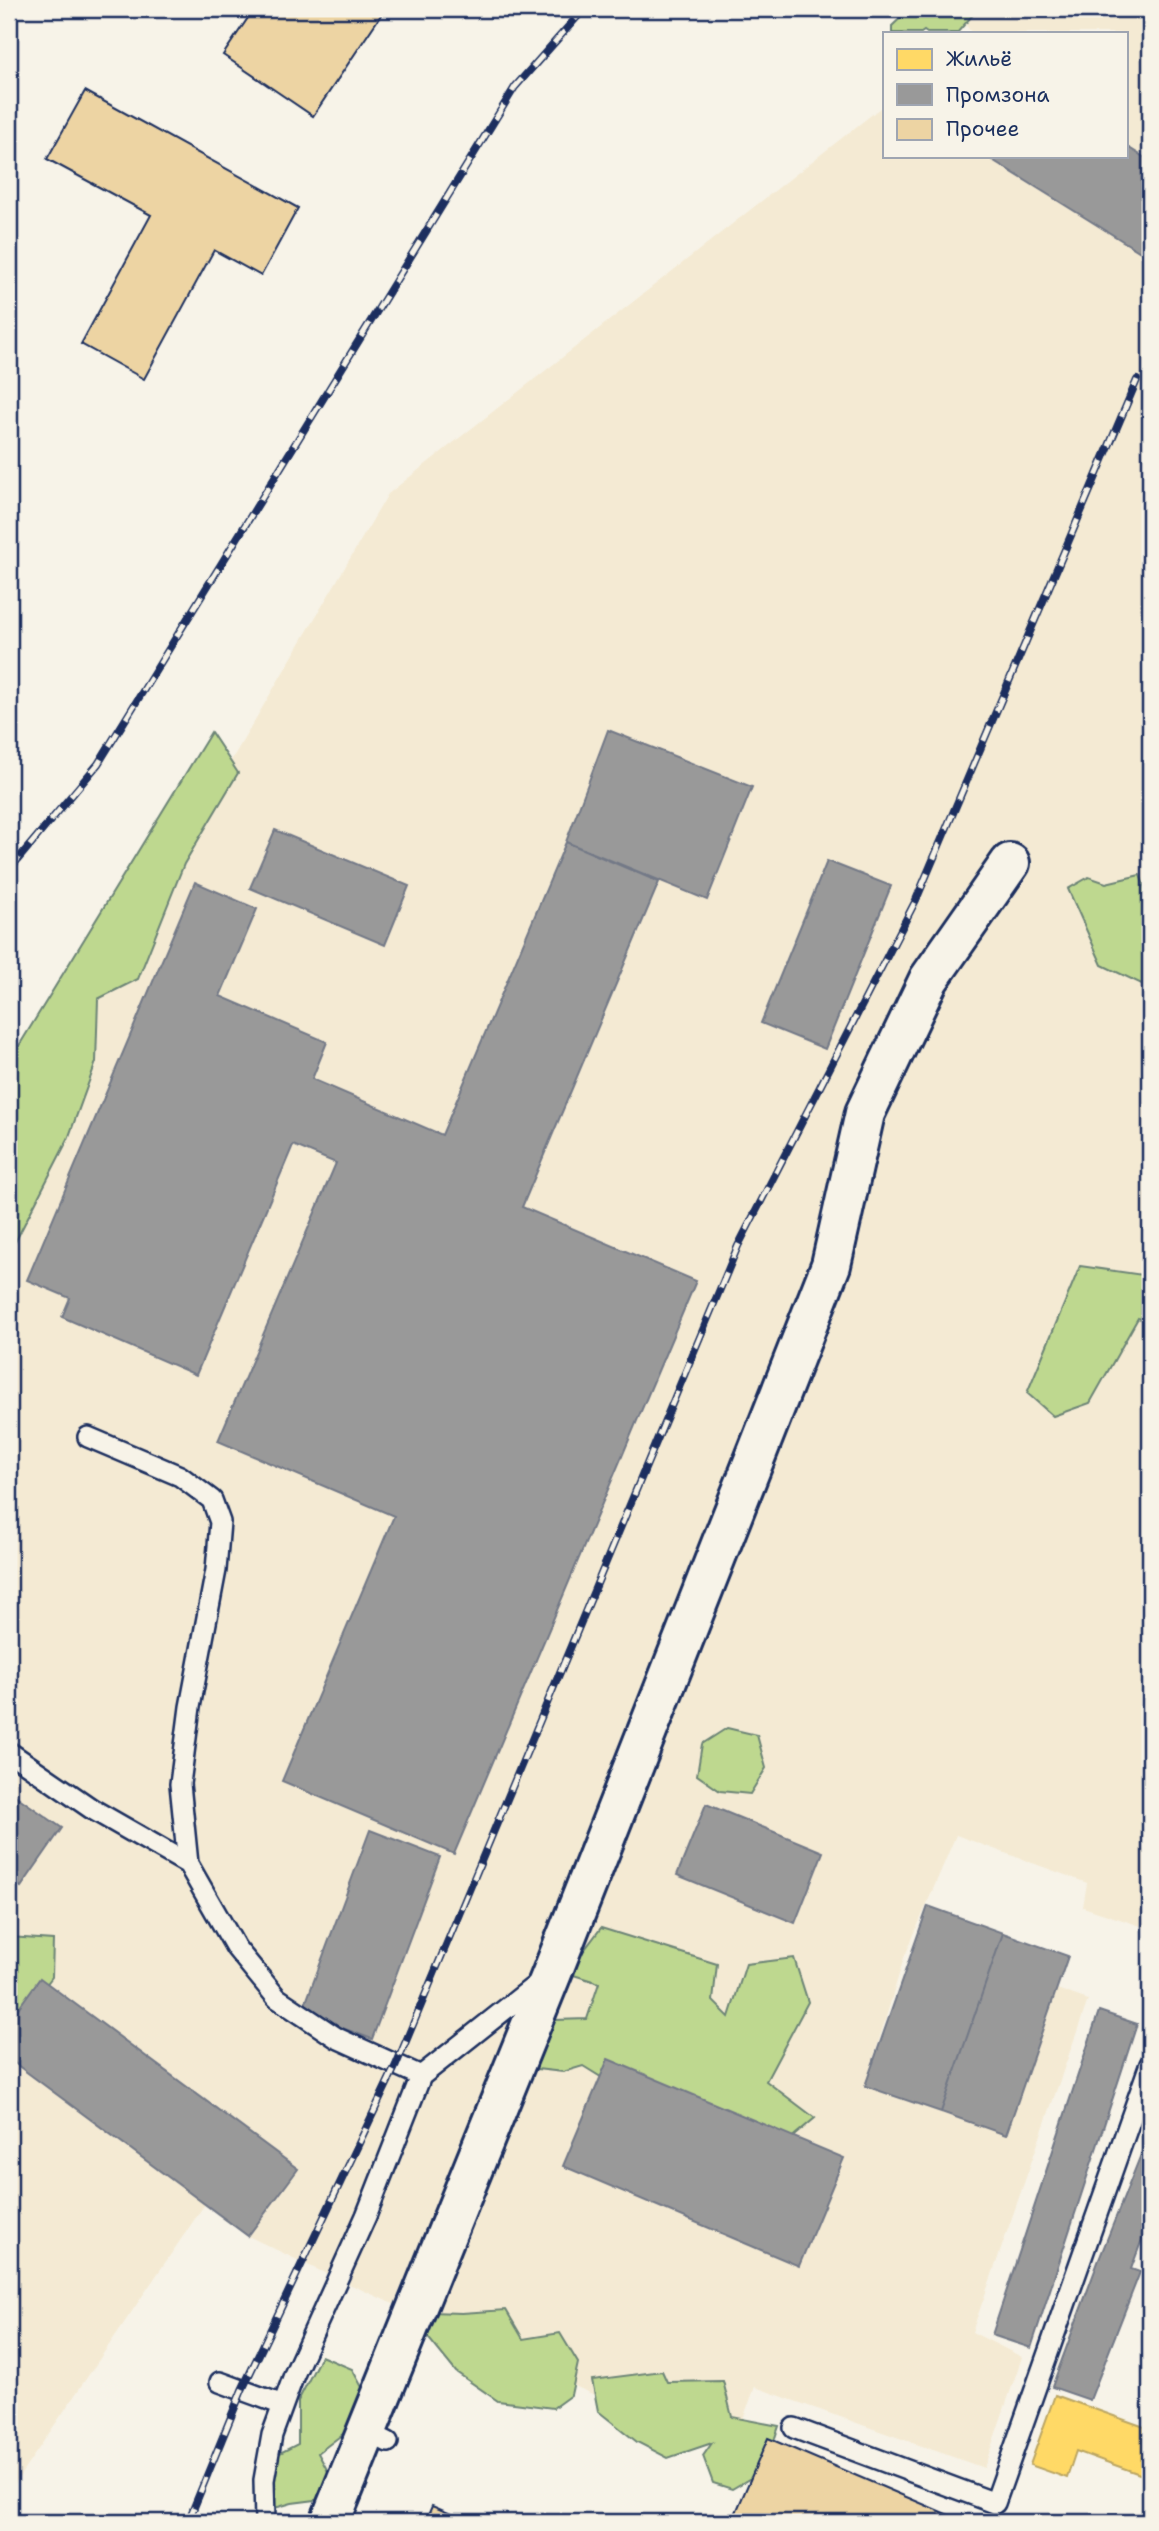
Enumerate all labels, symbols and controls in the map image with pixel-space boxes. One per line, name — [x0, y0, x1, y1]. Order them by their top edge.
legend — [883, 32, 1128, 158]
text: Жильё — [946, 45, 1012, 73]
text: Промзона — [946, 81, 1049, 109]
text: Прочее — [946, 115, 1019, 143]

